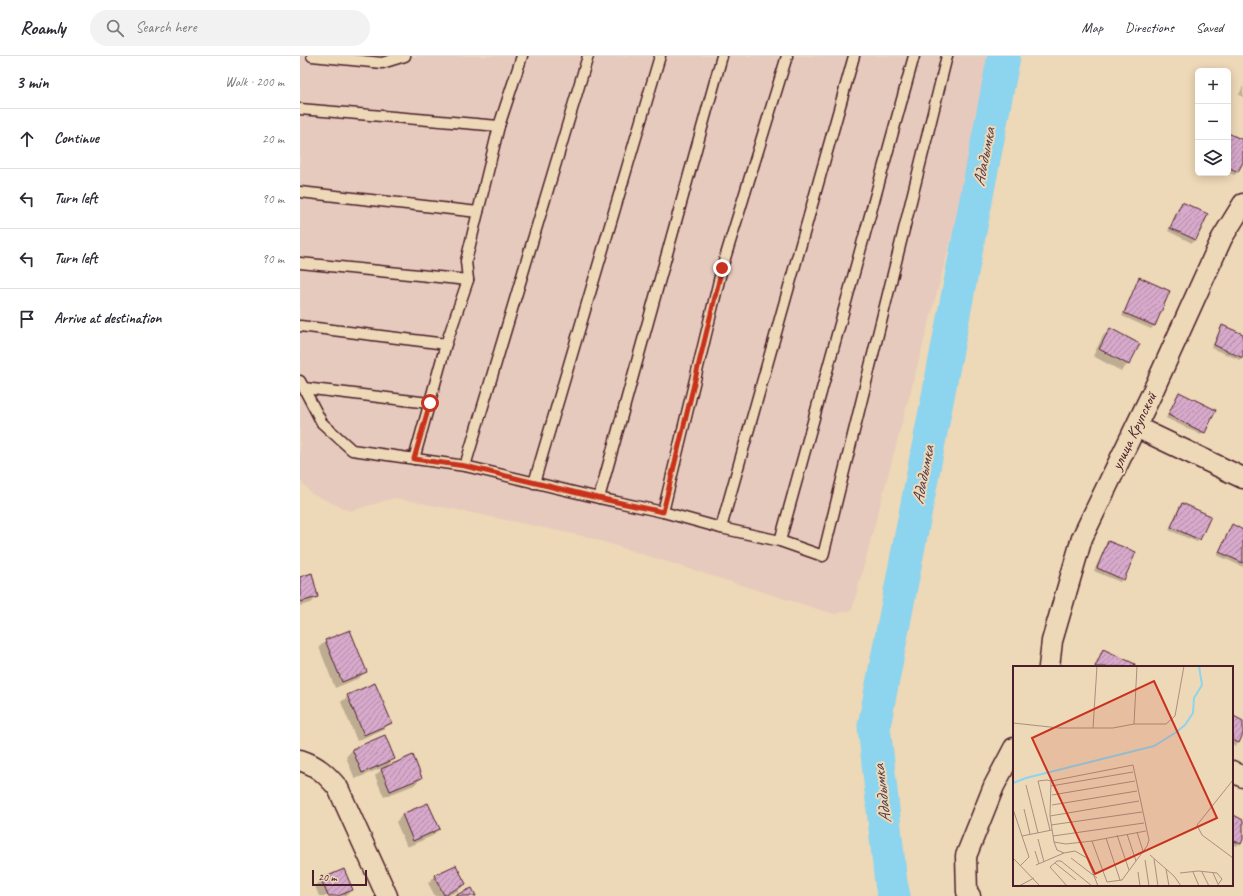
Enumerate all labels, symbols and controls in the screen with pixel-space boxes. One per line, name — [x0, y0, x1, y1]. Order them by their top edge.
search box — [90, 10, 370, 46]
text: Roamly — [20, 16, 66, 40]
icon: search — [104, 17, 126, 39]
text: Search here — [136, 18, 197, 37]
text: Map — [1082, 19, 1103, 36]
text: Directions — [1125, 19, 1174, 36]
text: Saved — [1196, 19, 1223, 36]
map controls — [1195, 68, 1231, 176]
button: + — [1195, 68, 1231, 104]
text: 3 min — [16, 72, 49, 93]
text: Walk · 200 m — [225, 74, 284, 90]
button: − — [1195, 104, 1231, 140]
water label: Ададымка — [968, 125, 1000, 188]
icon: ahead — [16, 128, 38, 150]
text: Continue — [54, 129, 99, 148]
text: 20 m — [262, 131, 284, 147]
button: layers — [1195, 140, 1231, 176]
icon: left — [16, 188, 38, 210]
text: Turn left — [54, 189, 97, 208]
text: 90 m — [262, 191, 284, 207]
icon: left — [16, 248, 38, 270]
text: Turn left — [54, 249, 97, 268]
text: 90 m — [262, 251, 284, 267]
route end — [713, 259, 731, 277]
icon: arrive — [16, 308, 38, 330]
text: Arrive at destination — [54, 309, 161, 328]
street label: улица Крупской — [1106, 388, 1162, 474]
route start — [421, 394, 439, 412]
water label: Ададымка — [907, 443, 939, 506]
inset map — [1013, 666, 1233, 886]
water label: Ададымка — [868, 762, 896, 824]
scale bar — [312, 868, 367, 887]
text: 20 m — [318, 870, 337, 884]

